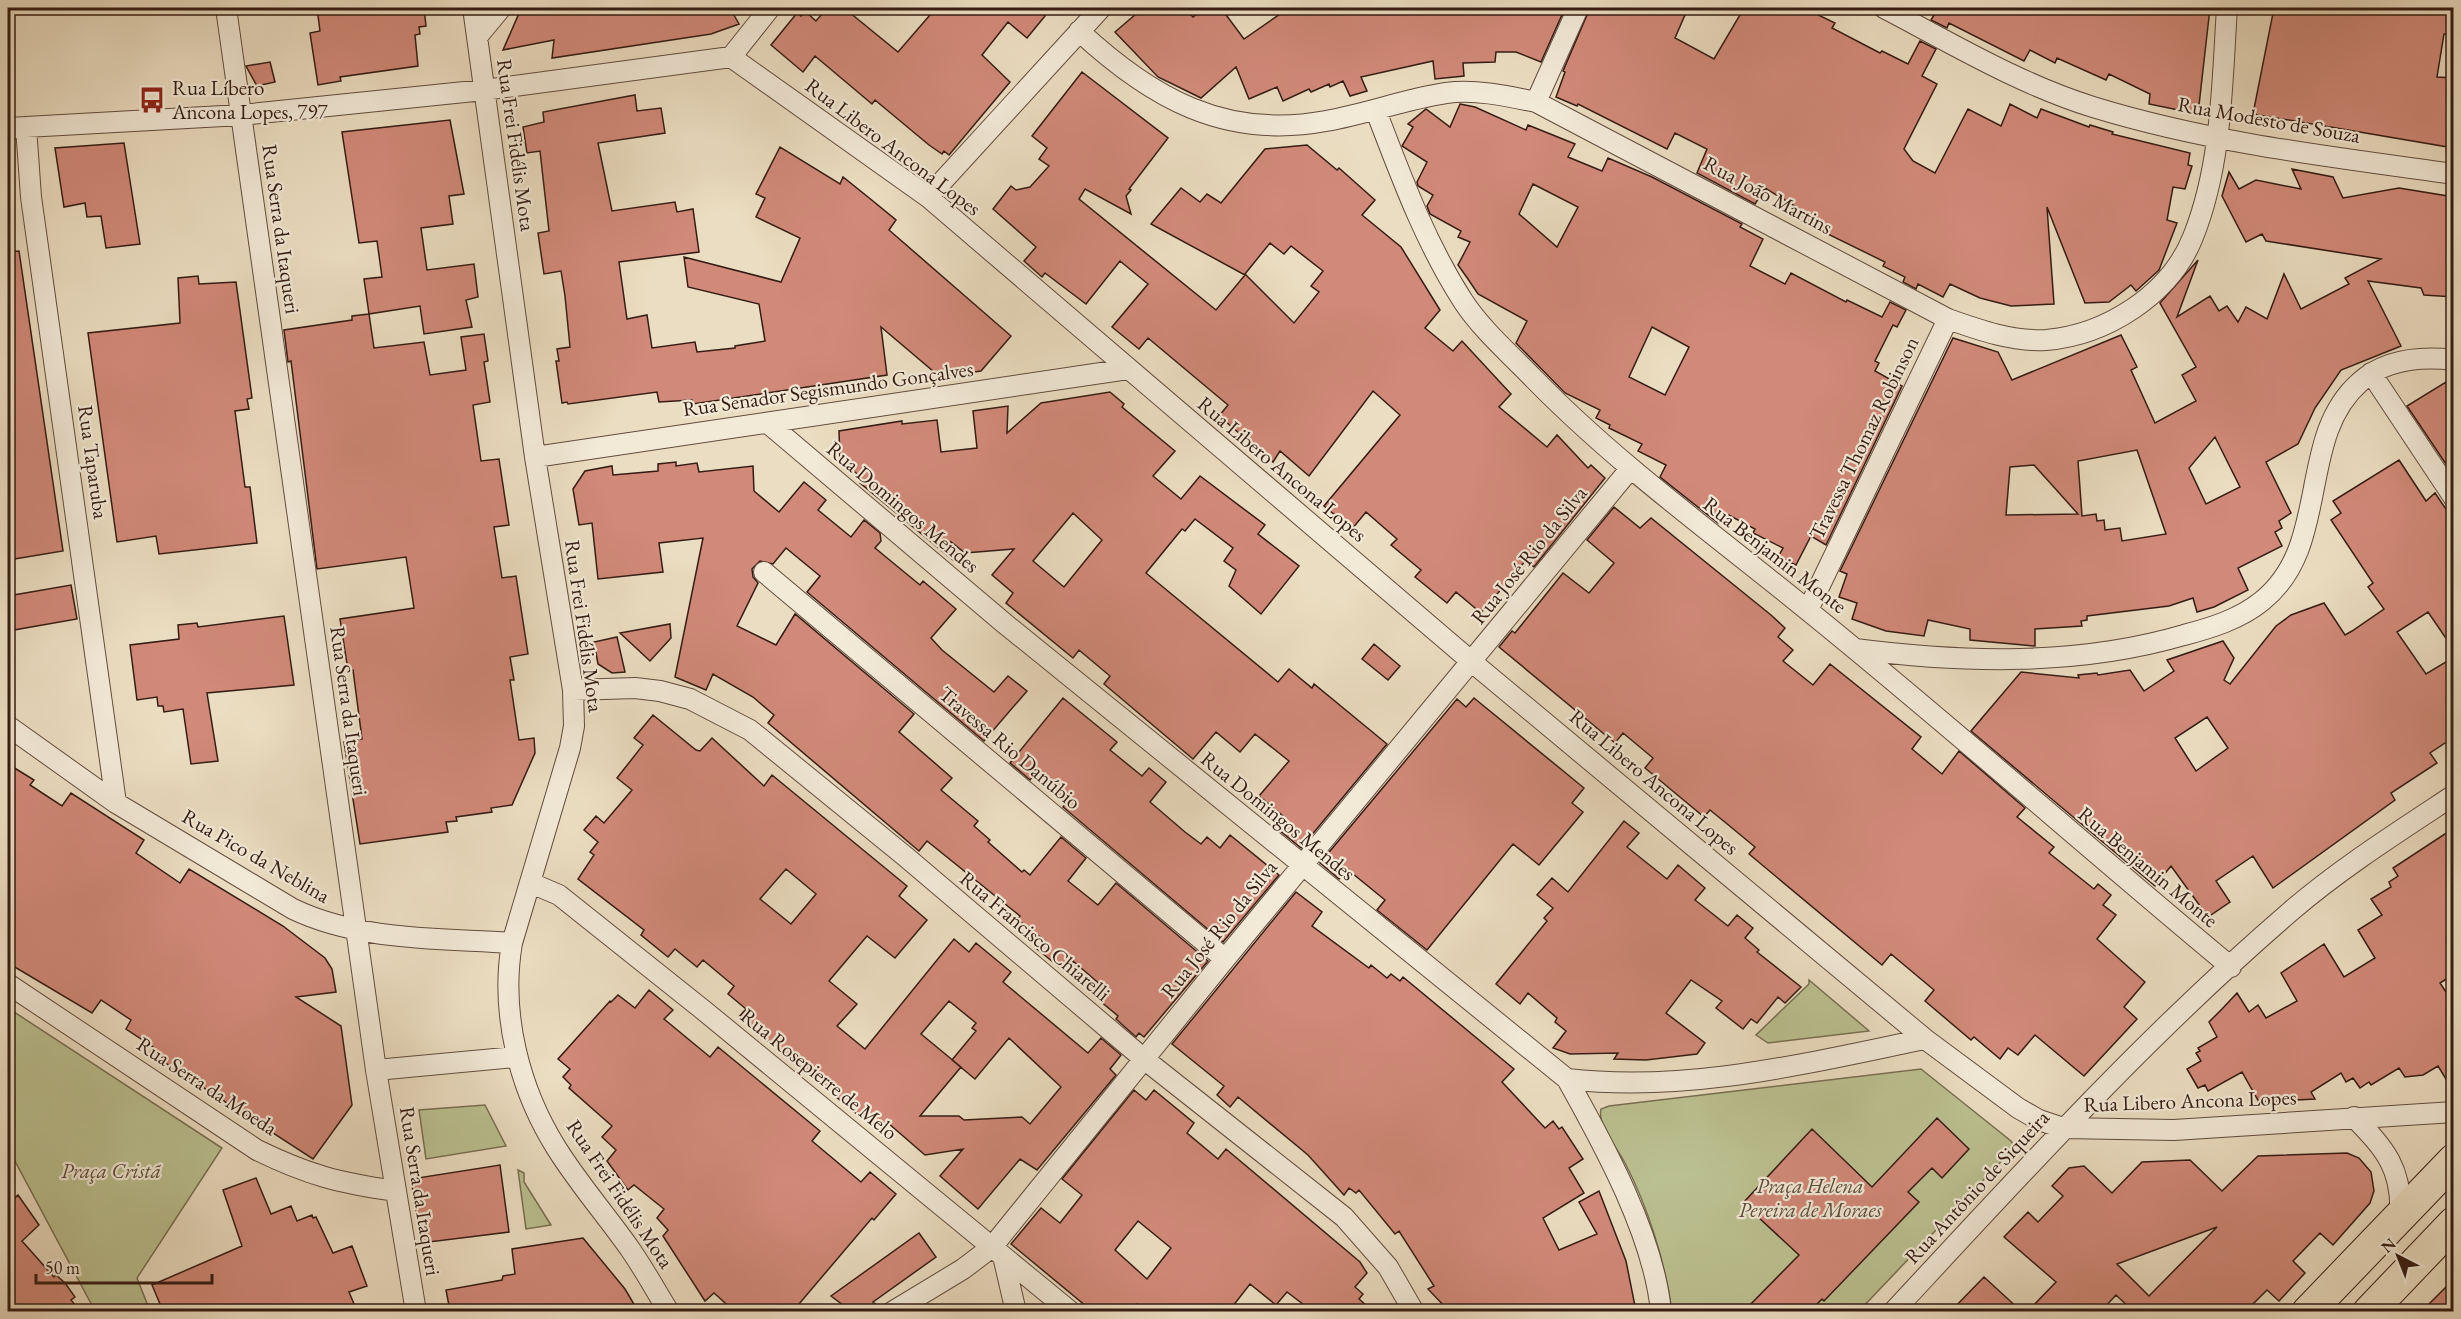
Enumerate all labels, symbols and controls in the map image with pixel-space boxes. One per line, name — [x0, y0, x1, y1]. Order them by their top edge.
street label: Rua Frei Fidélis Mota — [491, 57, 542, 233]
street label: Rua Libero Ancona Lopes — [800, 72, 987, 222]
place label: Rua Líbero Ancona Lopes, 797 — [171, 74, 329, 125]
bus stop icon: Rua Líbero Ancona Lopes, 797 — [137, 85, 167, 115]
street label: Rua Modesto de Souza — [2176, 90, 2363, 149]
street label: Rua Serra da Itaqueri — [256, 142, 307, 315]
street label: Rua João Martins — [1699, 149, 1838, 240]
street label: Travessa Thomaz Robinson — [1803, 332, 1924, 544]
street label: Rua Senador Segismundo Gonçalves — [681, 355, 975, 422]
street label: Rua Libero Ancona Lopes — [1192, 390, 1373, 548]
street label: Rua Taparuba — [72, 403, 115, 521]
street label: Rua Domingos Mendes — [821, 435, 985, 579]
street label: Rua José Rio da Silva — [1464, 479, 1593, 629]
street label: Rua Benjamin Monte — [1698, 490, 1853, 619]
street label: Rua Frei Fidélis Mota — [559, 538, 610, 714]
street label: Rua Serra da Itaqueri — [324, 624, 375, 797]
street label: Travessa Rio Danúbio — [934, 680, 1087, 815]
street label: Rua Libero Ancona Lopes — [1564, 703, 1745, 861]
street label: Rua Domingos Mendes — [1195, 745, 1361, 886]
street label: Rua Benjamin Monte — [2073, 800, 2224, 933]
street label: Rua Pico da Neblina — [178, 802, 336, 909]
street label: Rua José Rio da Silva — [1154, 853, 1283, 1003]
street label: Rua Francisco Chiarelli — [954, 865, 1116, 1007]
street label: Rua Rosepierre de Melo — [735, 1002, 903, 1145]
street label: Rua Serra da Moeda — [132, 1030, 283, 1141]
street label: Rua Libero Ancona Lopes — [2083, 1083, 2297, 1118]
street label: Rua Serra da Itaqueri — [394, 1104, 447, 1277]
street label: Rua Antônio de Siqueira — [1898, 1104, 2055, 1269]
street label: Rua Frei Fidélis Mota — [561, 1114, 681, 1274]
park label: Praça Cristã — [61, 1157, 162, 1184]
park label: Praça Helena Pereira de Moraes — [1738, 1172, 1882, 1223]
north arrow — [2368, 1226, 2428, 1286]
text: N — [2376, 1233, 2400, 1257]
scale bar — [36, 1247, 212, 1285]
text: 50 m — [45, 1256, 80, 1279]

